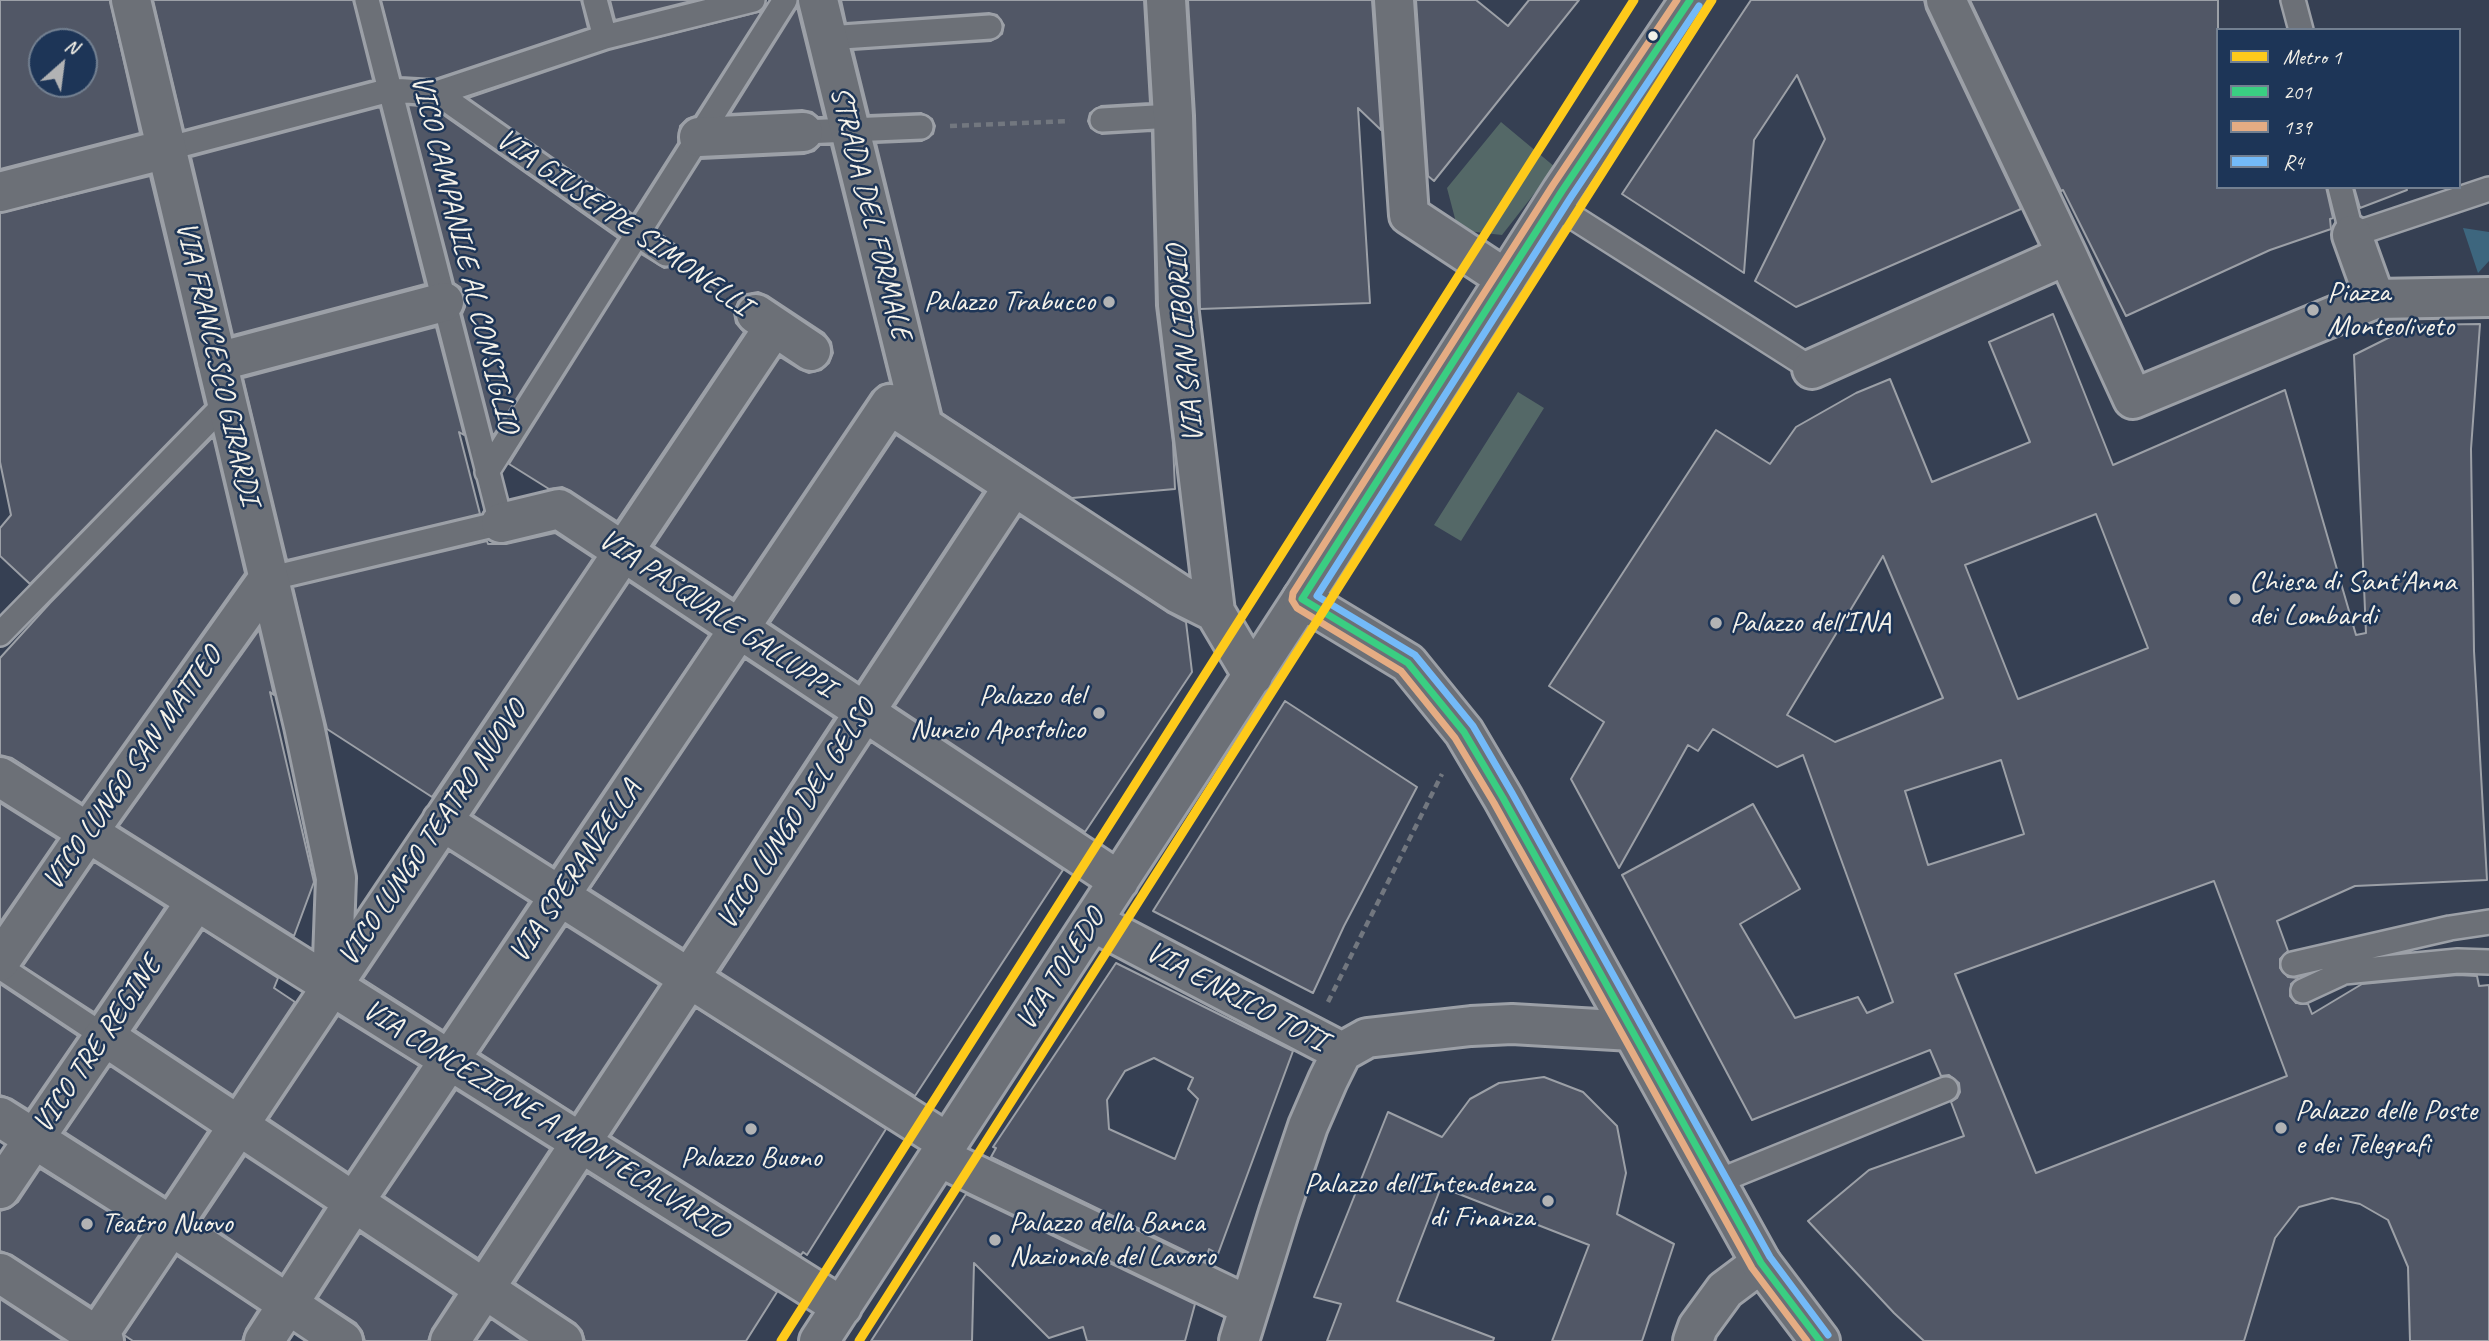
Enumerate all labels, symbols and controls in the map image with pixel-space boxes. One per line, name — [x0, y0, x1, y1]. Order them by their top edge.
north arrow — [28, 28, 98, 98]
legend — [2216, 28, 2461, 189]
unlabelled marker — [1646, 29, 1660, 43]
text: N — [61, 33, 83, 60]
text: Metro 1 — [2283, 44, 2341, 70]
street label: VICO CAMPANILE AL CONSIGLIO — [402, 72, 526, 436]
text: 201 — [2283, 79, 2311, 105]
street label: STRADA DEL FORMALE — [821, 83, 919, 343]
text: 139 — [2283, 114, 2311, 140]
street label: VIA GIUSEPPE SIMONELLI — [489, 122, 757, 324]
text: R4 — [2283, 149, 2304, 175]
street label: VIA FRANCESCO GIRARDI — [167, 218, 267, 508]
street label: VIA SAN LIBORIO — [1159, 244, 1213, 444]
place label: Piazza Monteoliveto — [2327, 275, 2454, 346]
place label: Palazzo Trabucco — [924, 284, 1095, 320]
marker: Palazzo Trabucco — [1101, 294, 1117, 310]
marker: Piazza Monteoliveto — [2305, 302, 2321, 318]
street label: VIA PASQUALE GALLUPPI — [591, 522, 841, 706]
place label: Chiesa di Sant'Anna dei Lombardi — [2249, 564, 2456, 634]
marker: Chiesa di Sant'Anna dei Lombardi — [2227, 591, 2243, 607]
place label: Palazzo dell'INA — [1730, 605, 1890, 641]
marker: Palazzo dell'INA — [1708, 615, 1724, 631]
street label: VICO LUNGO SAN MATTEO — [35, 640, 231, 898]
place label: Palazzo del Nunzio Apostolico — [910, 678, 1085, 748]
street label: VICO LUNGO TEATRO NUOVO — [331, 694, 535, 974]
street label: VICO LUNGO DEL GELSO — [709, 694, 885, 936]
marker: Palazzo del Nunzio Apostolico — [1091, 705, 1107, 721]
street label: VIA SPERANZELLA — [502, 774, 650, 970]
street label: VIA TOLEDO — [1008, 903, 1114, 1037]
street label: VIA ENRICO TOTI — [1139, 934, 1333, 1060]
street label: VICO TRE REGINE — [26, 950, 170, 1140]
street label: VIA CONCEZIONE A MONTECALVARIO — [356, 992, 734, 1248]
place label: Palazzo delle Poste e dei Telegrafi — [2295, 1093, 2477, 1164]
marker: Palazzo delle Poste e dei Telegrafi — [2273, 1120, 2289, 1136]
marker: Palazzo Buono — [743, 1121, 759, 1137]
place label: Palazzo Buono — [680, 1140, 822, 1176]
place label: Palazzo dell'Intendenza di Finanza — [1304, 1166, 1534, 1236]
marker: Palazzo dell'Intendenza di Finanza — [1540, 1193, 1556, 1209]
place label: Palazzo della Banca Nazionale del Lavoro — [1009, 1205, 1215, 1276]
place label: Teatro Nuovo — [101, 1206, 233, 1242]
marker: Teatro Nuovo — [79, 1216, 95, 1232]
marker: Palazzo della Banca Nazionale del Lavoro — [987, 1232, 1003, 1248]

